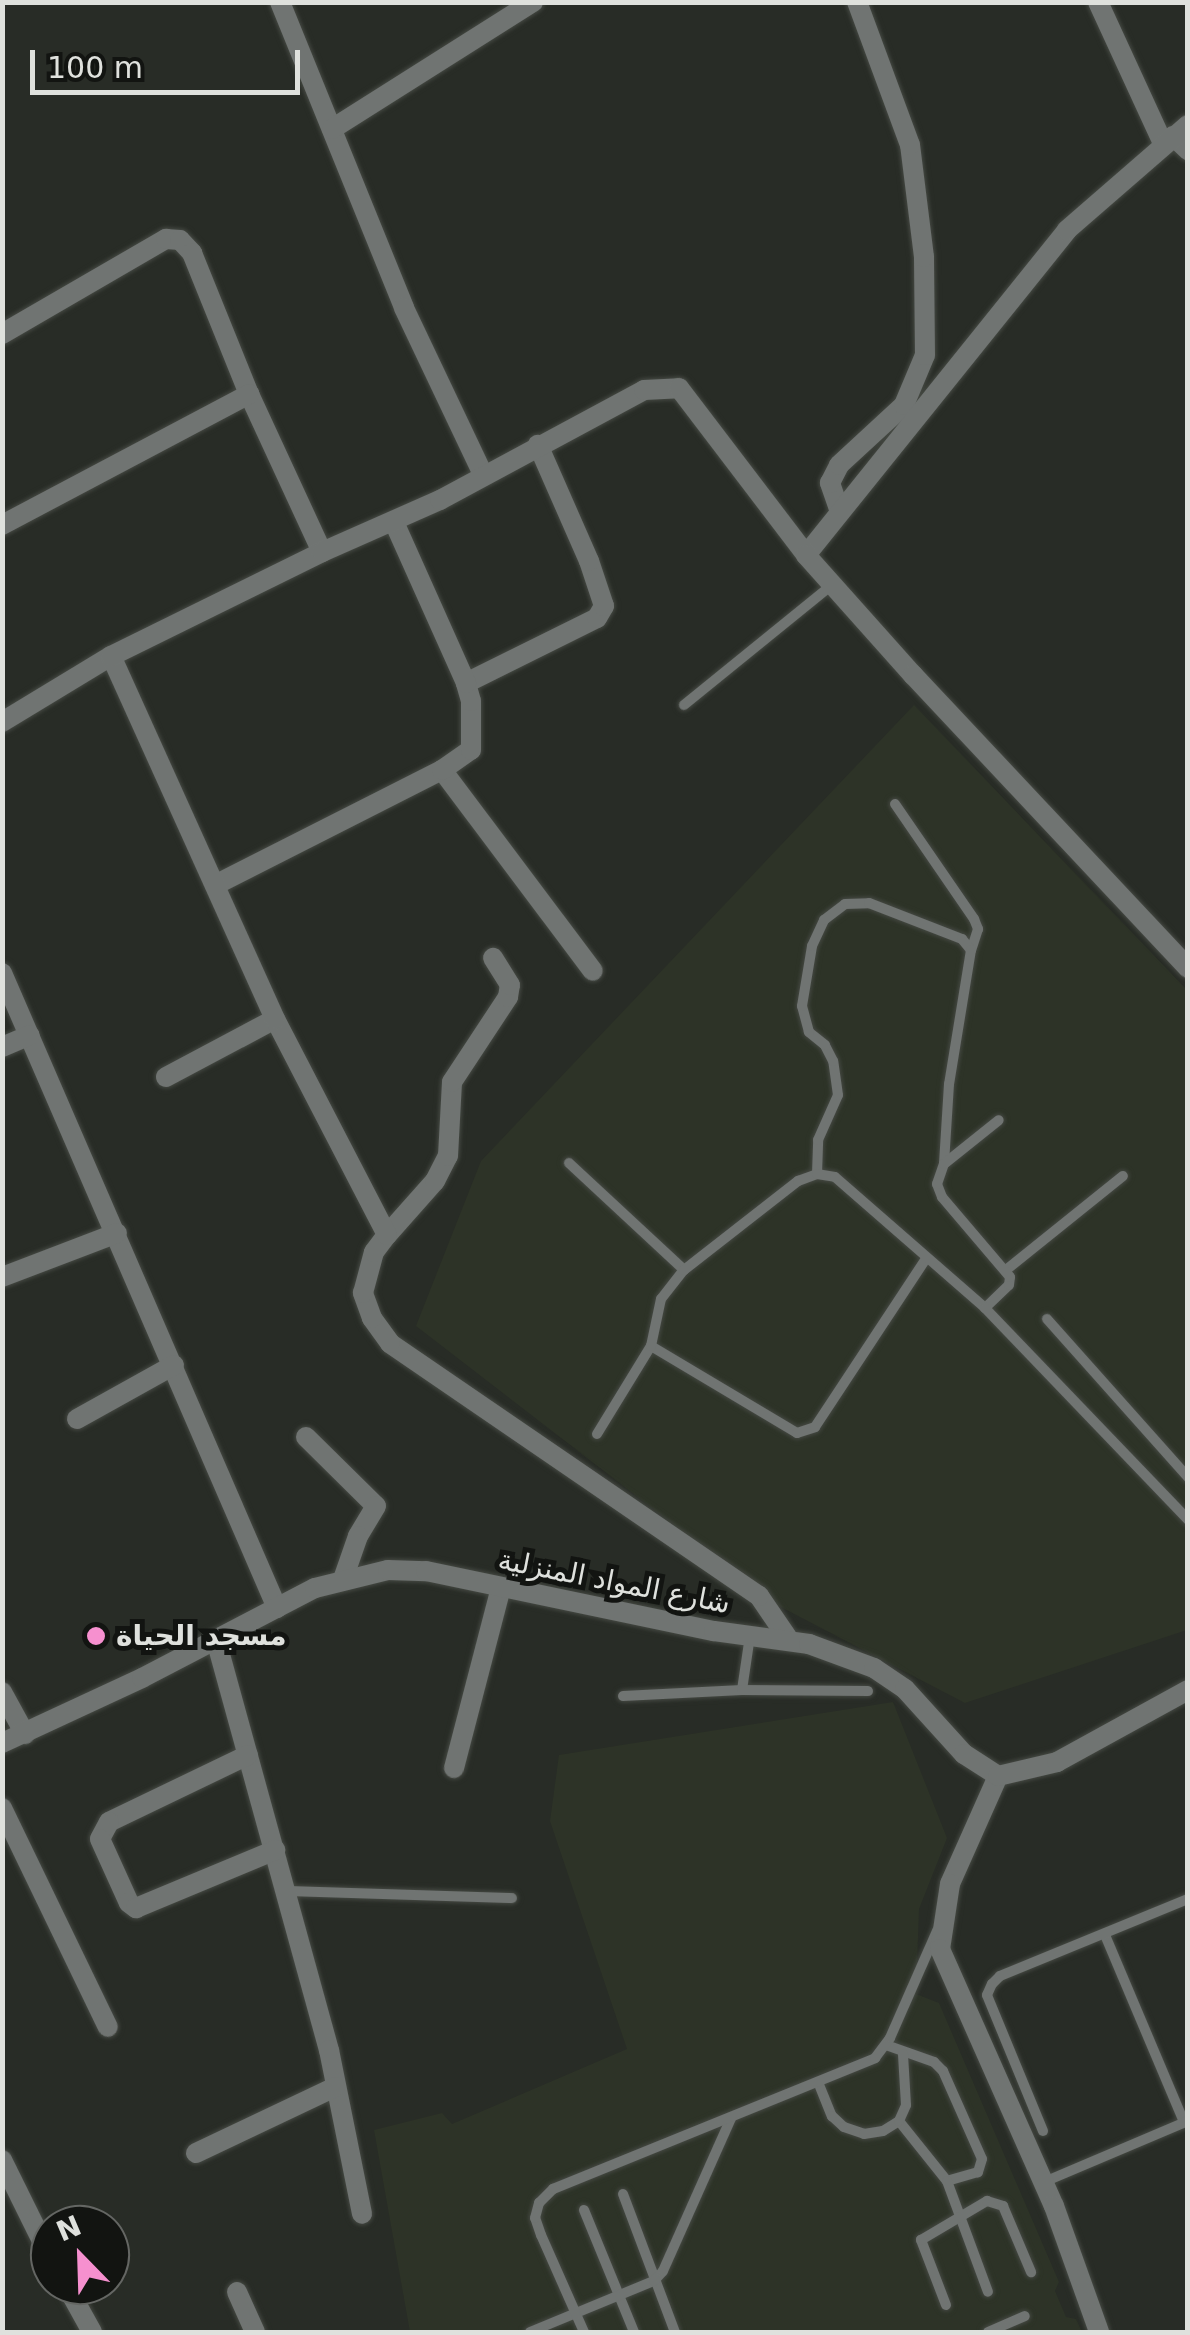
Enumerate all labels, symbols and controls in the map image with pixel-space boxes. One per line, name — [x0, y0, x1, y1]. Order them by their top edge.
scale bar — [35, 30, 305, 92]
text: 100 m — [47, 50, 143, 85]
street label: شارع المواد المنزلية — [495, 1543, 733, 1621]
place label: مسجد الحياة — [116, 1619, 287, 1653]
marker: مسجد الحياة — [85, 1625, 107, 1647]
north arrow — [30, 2205, 130, 2305]
text: N — [52, 2209, 86, 2249]

